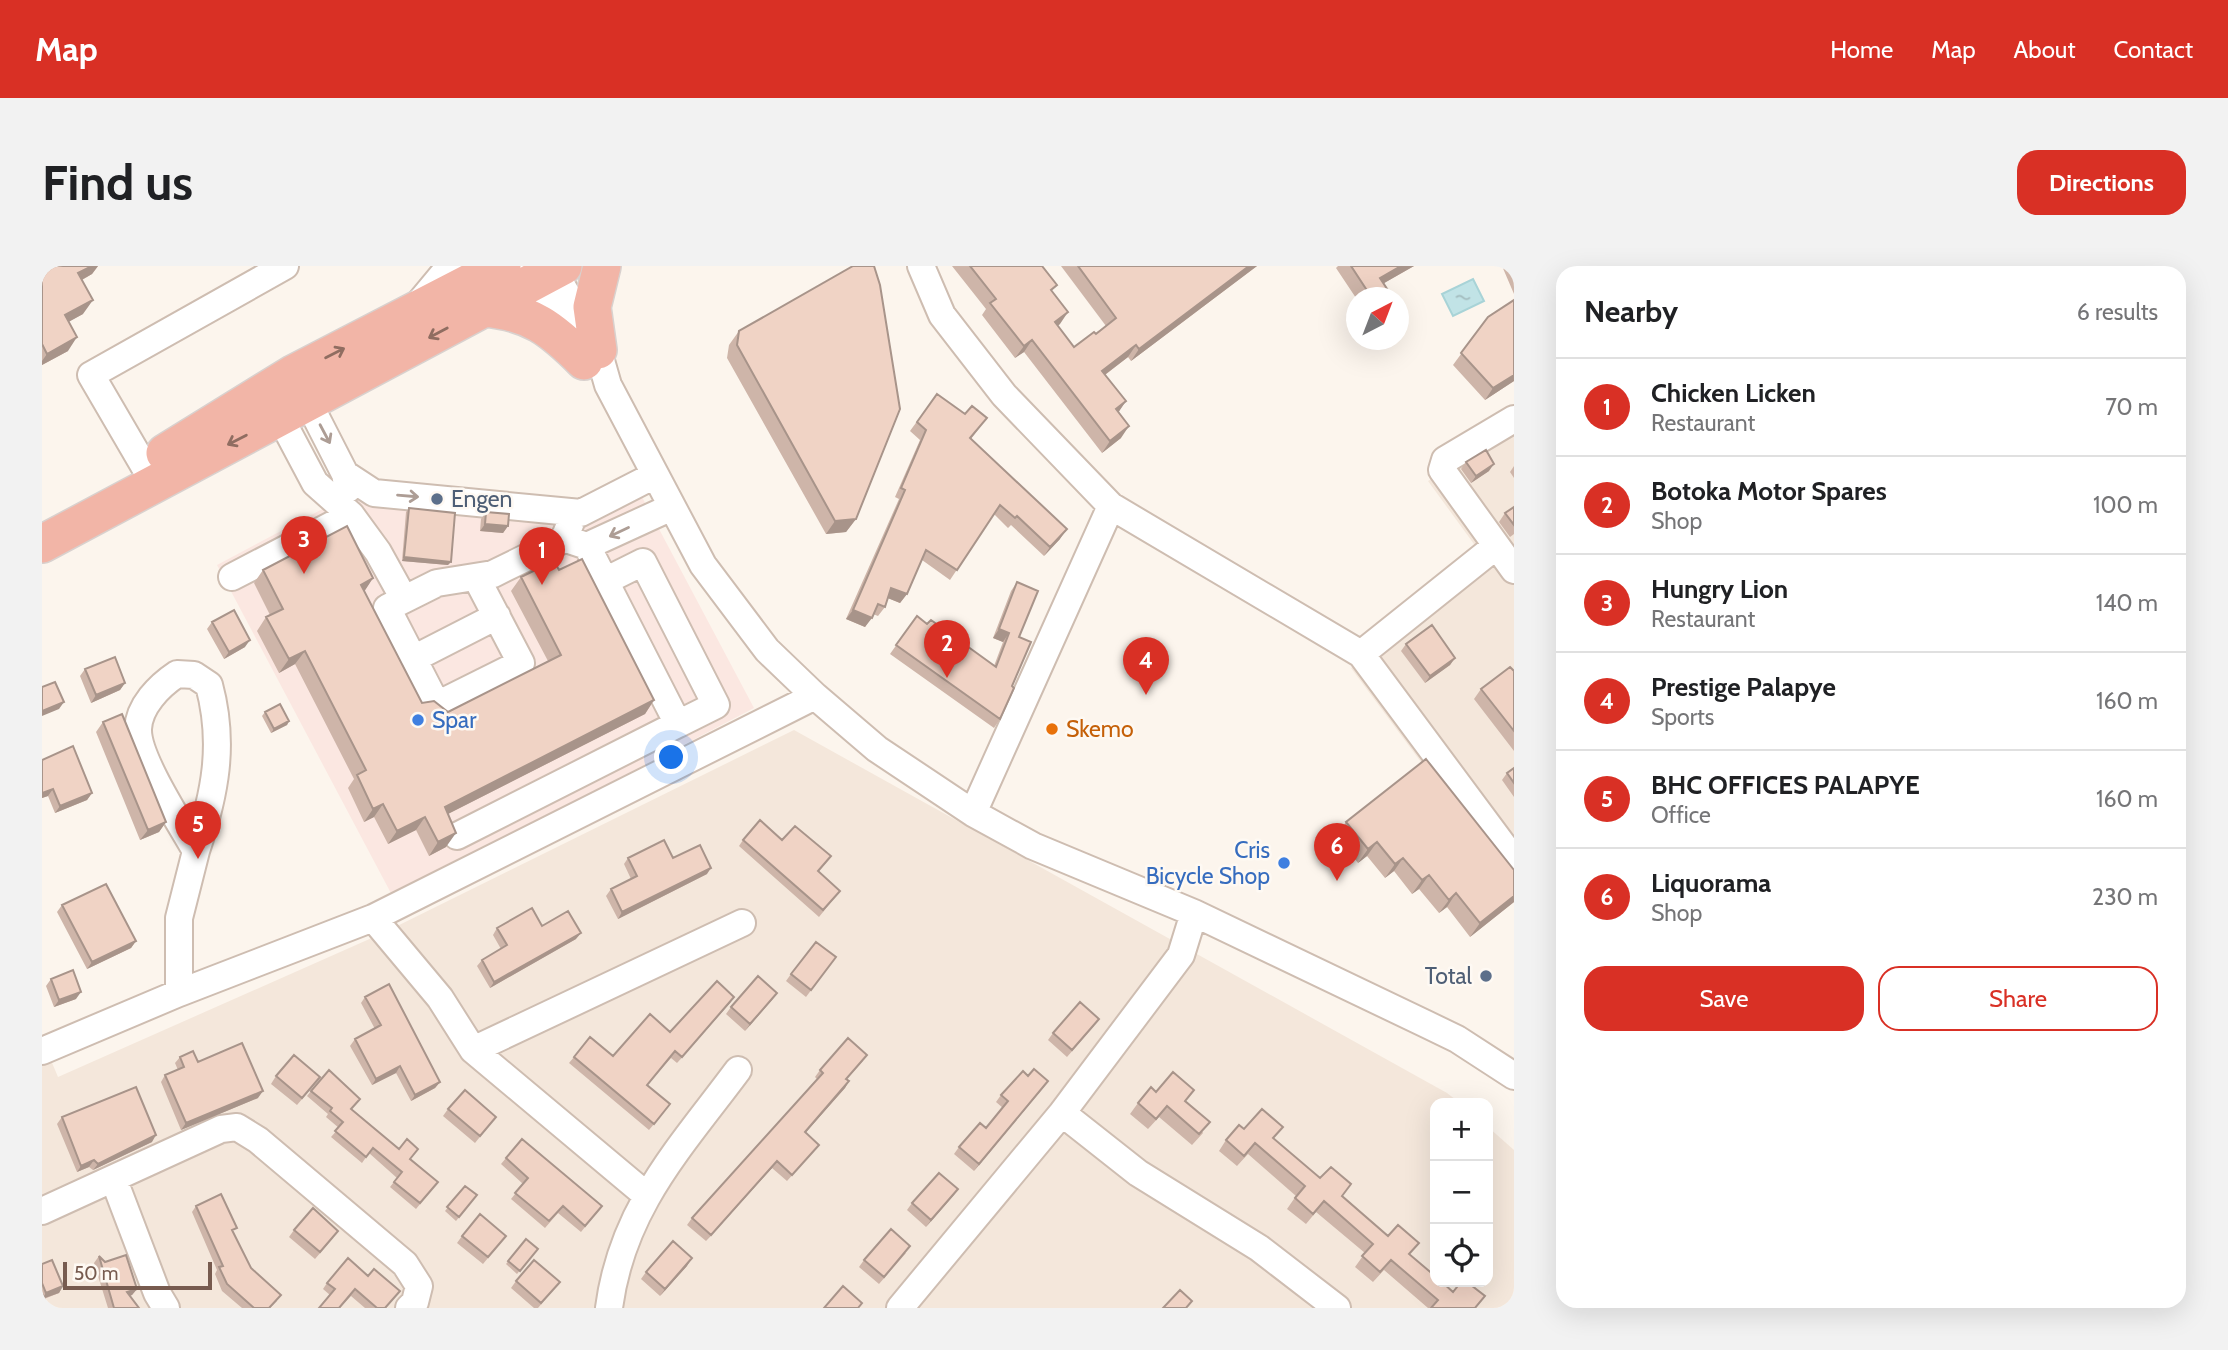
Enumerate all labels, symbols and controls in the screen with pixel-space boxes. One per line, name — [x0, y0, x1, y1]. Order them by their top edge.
text: Map — [35, 29, 98, 69]
text: Home — [1830, 35, 1893, 64]
text: Map — [1931, 35, 1976, 64]
text: About — [2014, 35, 2076, 64]
text: Contact — [2114, 35, 2193, 64]
button: Directions — [2017, 150, 2186, 215]
text: Find us — [42, 153, 193, 212]
north arrow — [1346, 287, 1409, 350]
text: Nearby — [1584, 293, 1678, 330]
text: 6 results — [2077, 298, 2158, 326]
one-way arrow — [428, 326, 449, 340]
one-way arrow — [324, 345, 344, 359]
text: Chicken Licken — [1651, 377, 1816, 409]
text: 1 — [1603, 393, 1611, 421]
text: 70 m — [2105, 393, 2158, 421]
text: Restaurant — [1651, 409, 1755, 437]
one-way arrow — [319, 423, 332, 444]
one-way arrow — [227, 434, 248, 447]
text: Botoka Motor Spares — [1651, 475, 1887, 507]
place label: Engen — [451, 485, 512, 513]
one-way arrow — [396, 490, 419, 503]
marker: Engen — [429, 491, 445, 507]
text: 2 — [1601, 491, 1613, 519]
text: 100 m — [2093, 491, 2158, 519]
text: Shop — [1651, 507, 1702, 535]
pin: 3 — [281, 516, 327, 574]
one-way arrow — [608, 526, 630, 539]
pin: 1 — [519, 527, 565, 585]
text: Hungry Lion — [1651, 573, 1788, 605]
text: 3 — [1601, 589, 1613, 617]
text: 140 m — [2096, 589, 2158, 617]
text: Restaurant — [1651, 605, 1755, 633]
pin: 2 — [924, 620, 970, 678]
pin: 4 — [1123, 637, 1169, 695]
text: Prestige Palapye — [1651, 671, 1836, 703]
text: 4 — [1600, 687, 1614, 715]
text: 160 m — [2096, 687, 2158, 715]
text: Sports — [1651, 703, 1714, 731]
place label: Spar — [432, 706, 477, 734]
marker: Spar — [410, 712, 426, 728]
place label: Skemo — [1066, 715, 1134, 743]
marker: Skemo — [1044, 721, 1060, 737]
your location — [654, 740, 688, 774]
text: BHC OFFICES PALAPYE — [1651, 769, 1920, 801]
text: 5 — [1601, 785, 1613, 813]
text: 160 m — [2096, 785, 2158, 813]
pin: 5 — [175, 801, 221, 859]
text: Office — [1651, 801, 1711, 829]
pin: 6 — [1314, 823, 1360, 881]
place label: Cris Bicycle Shop — [1146, 836, 1270, 890]
marker: Cris Bicycle Shop — [1276, 855, 1292, 871]
text: Liquorama — [1651, 867, 1771, 899]
text: 6 — [1601, 883, 1613, 911]
text: 230 m — [2092, 883, 2158, 911]
text: Shop — [1651, 899, 1702, 927]
place label: Total — [1425, 962, 1473, 990]
button: Save — [1584, 966, 1864, 1031]
button: Share — [1878, 966, 2158, 1031]
marker: Total — [1478, 968, 1494, 984]
map controls — [1430, 1098, 1493, 1287]
button: + — [1430, 1098, 1493, 1161]
button: − — [1430, 1161, 1493, 1224]
button: locate — [1430, 1224, 1493, 1287]
scale bar — [63, 1259, 212, 1291]
text: 50 m — [74, 1262, 118, 1285]

